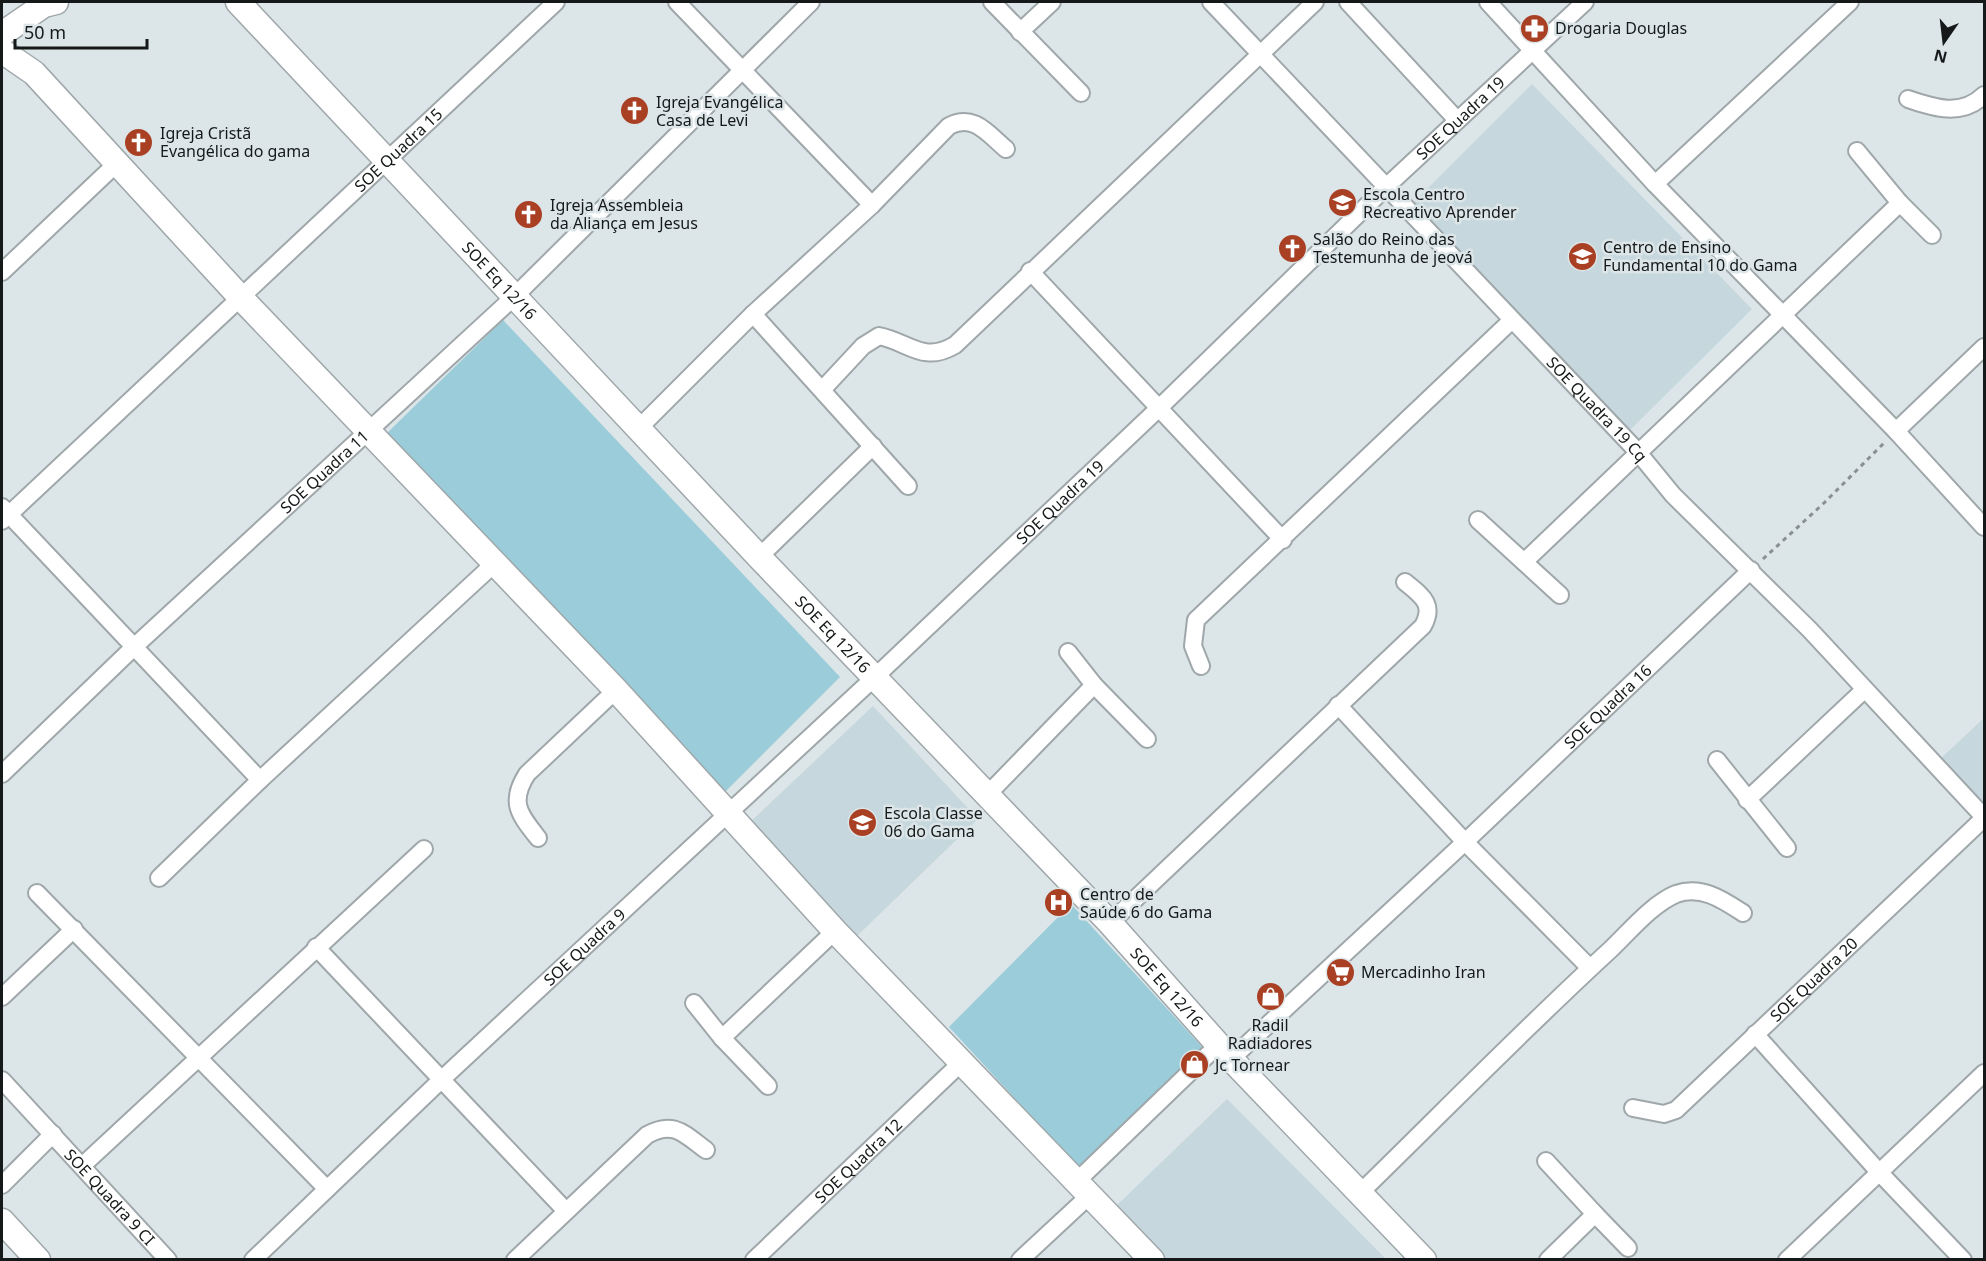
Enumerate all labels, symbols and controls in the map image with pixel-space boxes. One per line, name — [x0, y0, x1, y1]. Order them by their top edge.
scale bar — [15, 12, 147, 50]
pharmacy icon: Drogaria Douglas — [1518, 12, 1550, 44]
north arrow — [1914, 12, 1974, 72]
place label: Drogaria Douglas — [1555, 17, 1687, 39]
text: 50 m — [24, 20, 66, 44]
text: N — [1931, 44, 1949, 69]
street label: SOE Quadra 19 — [1411, 71, 1509, 165]
place label: Igreja Evangélica Casa de Levi — [656, 91, 784, 131]
church icon: Igreja Evangélica Casa de Levi — [619, 95, 651, 127]
street label: SOE Quadra 15 — [349, 103, 447, 197]
place label: Igreja Cristã Evangélica do gama — [160, 122, 310, 162]
church icon: Igreja Cristã Evangélica do gama — [123, 126, 155, 158]
place label: Escola Centro Recreativo Aprender — [1363, 183, 1517, 223]
school or university icon: Escola Centro Recreativo Aprender — [1326, 187, 1358, 219]
place label: Igreja Assembleia da Aliança em Jesus — [550, 194, 698, 234]
church icon: Igreja Assembleia da Aliança em Jesus — [513, 198, 545, 230]
place label: Salão do Reino das Testemunha de jeová — [1313, 228, 1473, 268]
church icon: Salão do Reino das Testemunha de jeová — [1276, 232, 1308, 264]
place label: Centro de Ensino Fundamental 10 do Gama — [1603, 236, 1798, 276]
street label: SOE Eq 12/16 — [457, 237, 542, 324]
school or university icon: Centro de Ensino Fundamental 10 do Gama — [1566, 240, 1598, 272]
street label: SOE Quadra 19 Cq — [1542, 352, 1652, 466]
street label: SOE Quadra 11 — [275, 425, 373, 518]
street label: SOE Quadra 19 — [1011, 455, 1108, 549]
street label: SOE Eq 12/16 — [790, 590, 875, 678]
street label: SOE Quadra 16 — [1559, 659, 1656, 753]
place label: Escola Classe 06 do Gama — [884, 802, 983, 842]
school or university icon: Escola Classe 06 do Gama — [847, 806, 879, 838]
place label: Centro de Saúde 6 do Gama — [1080, 883, 1212, 923]
hospital icon: Centro de Saúde 6 do Gama — [1043, 887, 1075, 919]
street label: SOE Quadra 9 — [539, 903, 630, 990]
street label: SOE Quadra 20 — [1765, 932, 1862, 1026]
street label: SOE Eq 12/16 — [1126, 942, 1208, 1032]
supermarket icon: Mercadinho Iran — [1324, 956, 1356, 988]
place label: Mercadinho Iran — [1361, 961, 1486, 983]
shop icon: Radil Radiadores — [1254, 981, 1286, 1013]
place label: Radil Radiadores — [1228, 1014, 1312, 1054]
shop icon: Jc Tornear — [1178, 1049, 1210, 1081]
place label: Jc Tornear — [1213, 1054, 1290, 1076]
street label: SOE Quadra 12 — [810, 1114, 907, 1208]
street label: SOE Quadra 9 CI — [60, 1144, 160, 1250]

